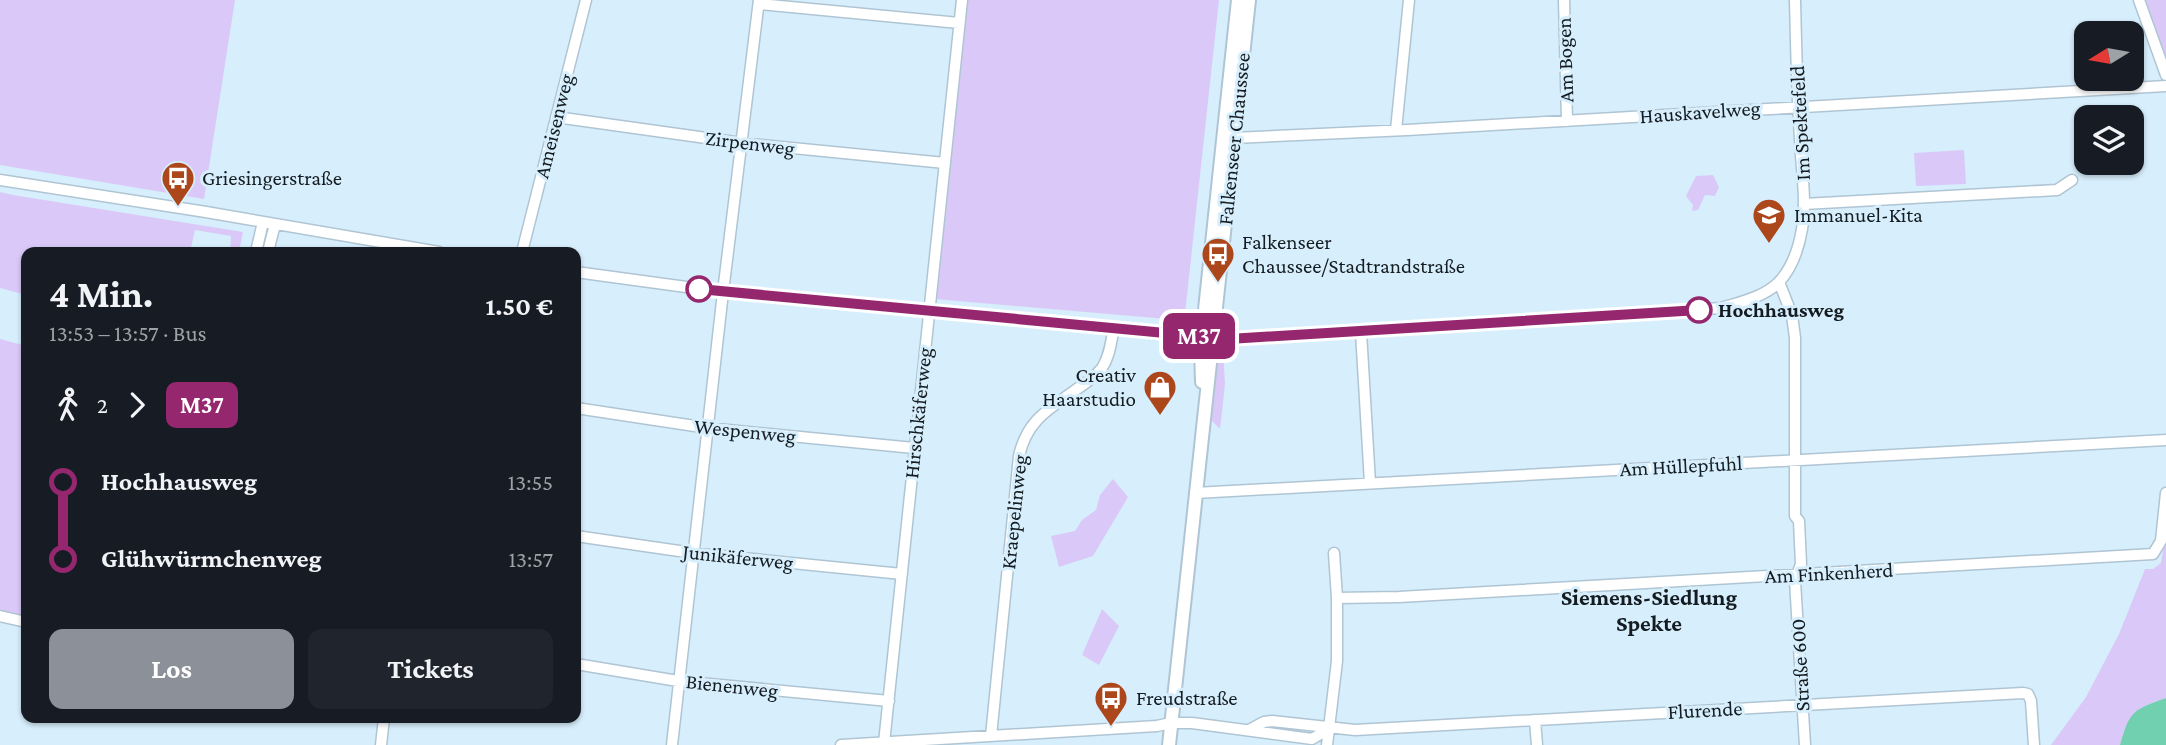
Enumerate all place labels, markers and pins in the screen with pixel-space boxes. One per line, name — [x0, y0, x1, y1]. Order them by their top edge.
bus stop icon: Griesingerstraße — [159, 159, 197, 208]
place label: Griesingerstraße — [202, 166, 342, 190]
school or university icon: Immanuel-Kita — [1750, 196, 1788, 245]
place label: Immanuel-Kita — [1794, 203, 1923, 227]
place label: Falkenseer Chaussee/Stadtrandstraße — [1242, 230, 1465, 278]
bus stop icon: Falkenseer Chaussee/Stadtrandstraße — [1199, 235, 1237, 284]
unlabelled marker — [686, 276, 712, 302]
marker: Hochhausweg — [1686, 297, 1712, 323]
place label: Hochhausweg — [1718, 298, 1844, 322]
place label: Creativ Haarstudio — [1042, 363, 1136, 411]
shop icon: Creativ Haarstudio — [1141, 368, 1179, 417]
bus stop icon: Freudstraße — [1092, 679, 1130, 728]
place label: Freudstraße — [1136, 686, 1238, 710]

